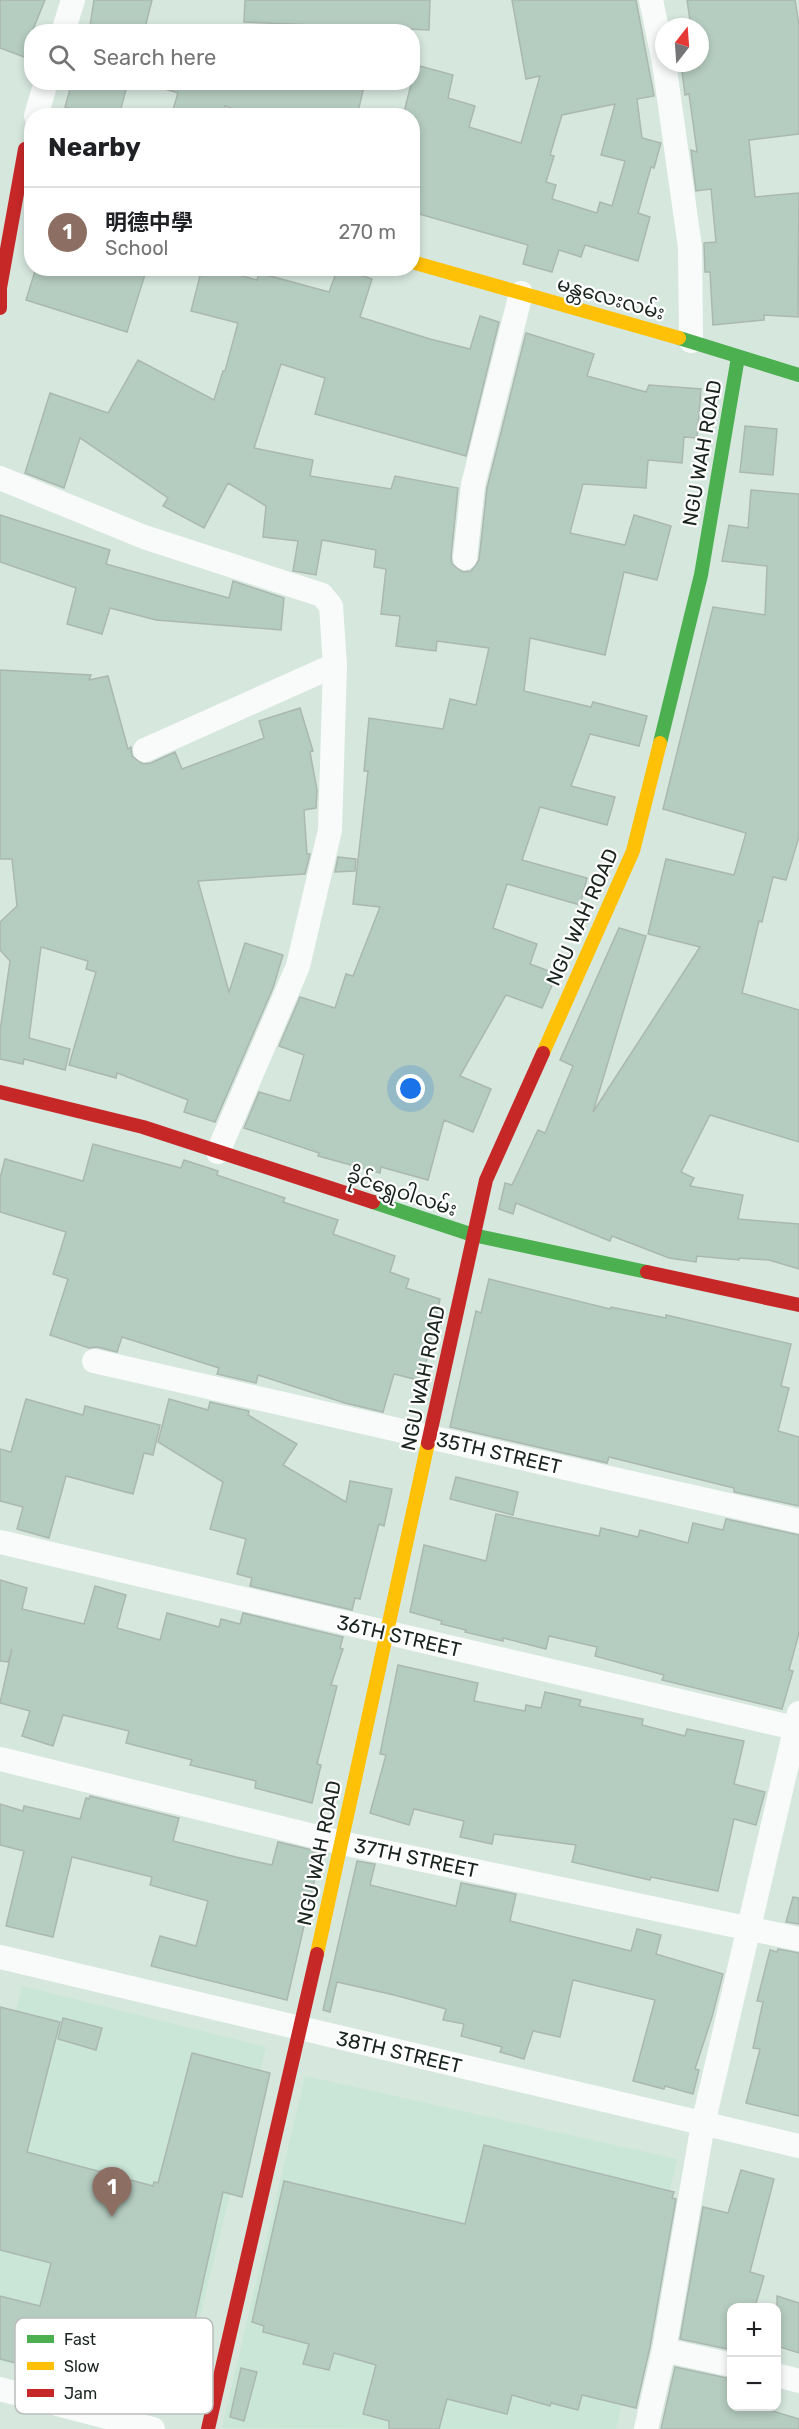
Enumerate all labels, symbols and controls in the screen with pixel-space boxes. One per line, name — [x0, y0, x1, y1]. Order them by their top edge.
north arrow — [655, 18, 709, 72]
search box — [24, 24, 420, 90]
icon: search — [45, 41, 78, 74]
text: Search here — [93, 44, 216, 71]
text: Nearby — [48, 132, 141, 163]
text: 明德中學 — [105, 209, 193, 236]
text: 1 — [63, 220, 72, 244]
text: 270 m — [339, 220, 396, 244]
text: School — [105, 236, 168, 260]
street label: မန္တလေးလမ်း — [553, 269, 668, 329]
street label: NGU WAH ROAD — [677, 378, 727, 528]
street label: NGU WAH ROAD — [541, 845, 623, 989]
your location — [396, 1074, 425, 1103]
street label: ခိုင်ရွှေဝါလမ်း — [342, 1161, 461, 1226]
street label: NGU WAH ROAD — [396, 1303, 450, 1453]
street label: 35TH STREET — [434, 1427, 564, 1479]
street label: 36TH STREET — [335, 1610, 464, 1662]
street label: NGU WAH ROAD — [292, 1778, 346, 1928]
street label: 37TH STREET — [352, 1833, 480, 1883]
street label: 38TH STREET — [334, 2026, 465, 2078]
pin: 1 — [92, 2168, 132, 2217]
map controls — [727, 2303, 781, 2411]
button: + — [727, 2303, 781, 2357]
legend — [15, 2318, 213, 2414]
text: Fast — [64, 2330, 96, 2349]
text: Slow — [64, 2357, 100, 2376]
button: − — [727, 2357, 781, 2411]
text: Jam — [64, 2384, 97, 2403]

